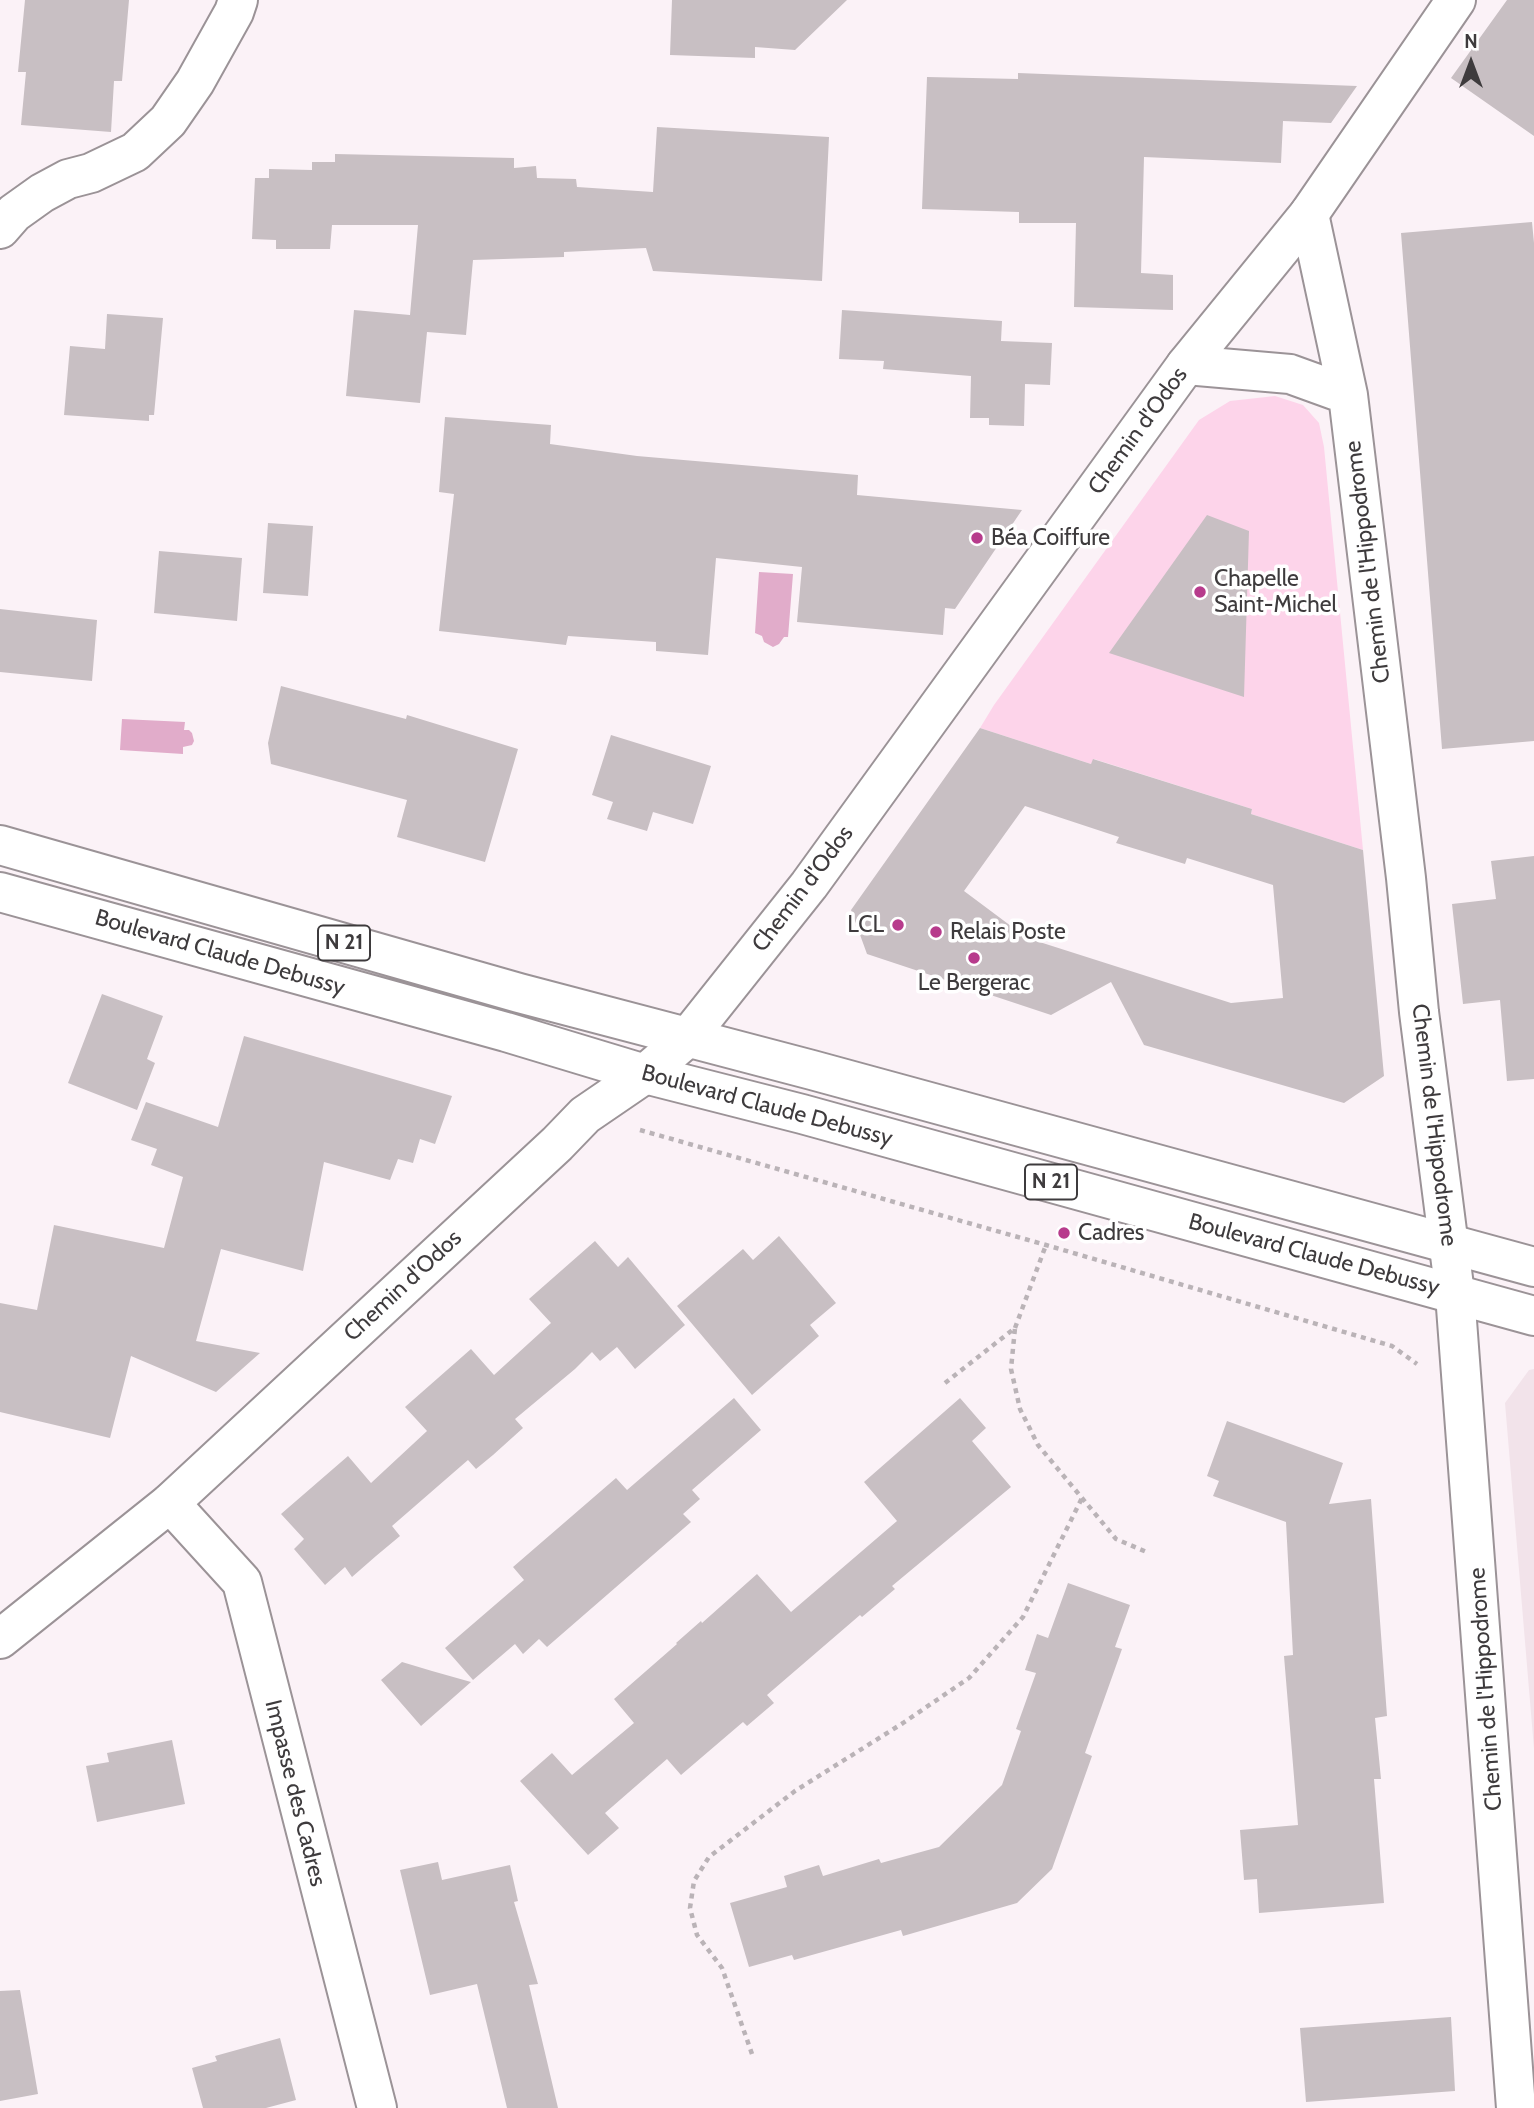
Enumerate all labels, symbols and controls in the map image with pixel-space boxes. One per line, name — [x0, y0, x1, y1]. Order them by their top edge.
north arrow — [1436, 28, 1506, 98]
text: N — [1464, 30, 1478, 53]
street label: Chemin d'Odos — [1083, 362, 1193, 500]
street label: Chemin de l'Hippodrome — [1339, 439, 1397, 685]
place label: Béa Coiffure — [991, 524, 1110, 552]
marker: Béa Coiffure — [969, 530, 985, 546]
place label: Chapelle Saint-Michel — [1214, 565, 1337, 619]
marker: Chapelle Saint-Michel — [1192, 584, 1208, 600]
street label: Chemin d'Odos — [747, 821, 859, 957]
street label: Boulevard Claude Debussy — [92, 904, 348, 1002]
place label: LCL — [847, 911, 884, 939]
marker: LCL — [890, 917, 906, 933]
place label: Relais Poste — [950, 918, 1066, 946]
marker: Relais Poste — [928, 924, 944, 940]
road number: N 21 — [318, 926, 370, 960]
marker: Le Bergerac — [966, 950, 982, 966]
place label: Le Bergerac — [918, 969, 1030, 997]
street label: Chemin de l'Hippodrome — [1405, 1002, 1463, 1248]
street label: Boulevard Claude Debussy — [638, 1059, 896, 1153]
road number: N 21 — [1025, 1164, 1077, 1200]
street label: Boulevard Claude Debussy — [1185, 1208, 1443, 1302]
place label: Cadres — [1078, 1219, 1144, 1247]
street label: Chemin d'Odos — [338, 1225, 468, 1347]
marker: Cadres — [1056, 1225, 1072, 1241]
street label: Chemin de l'Hippodrome — [1464, 1566, 1508, 1812]
street label: Impasse des Cadres — [258, 1697, 332, 1889]

